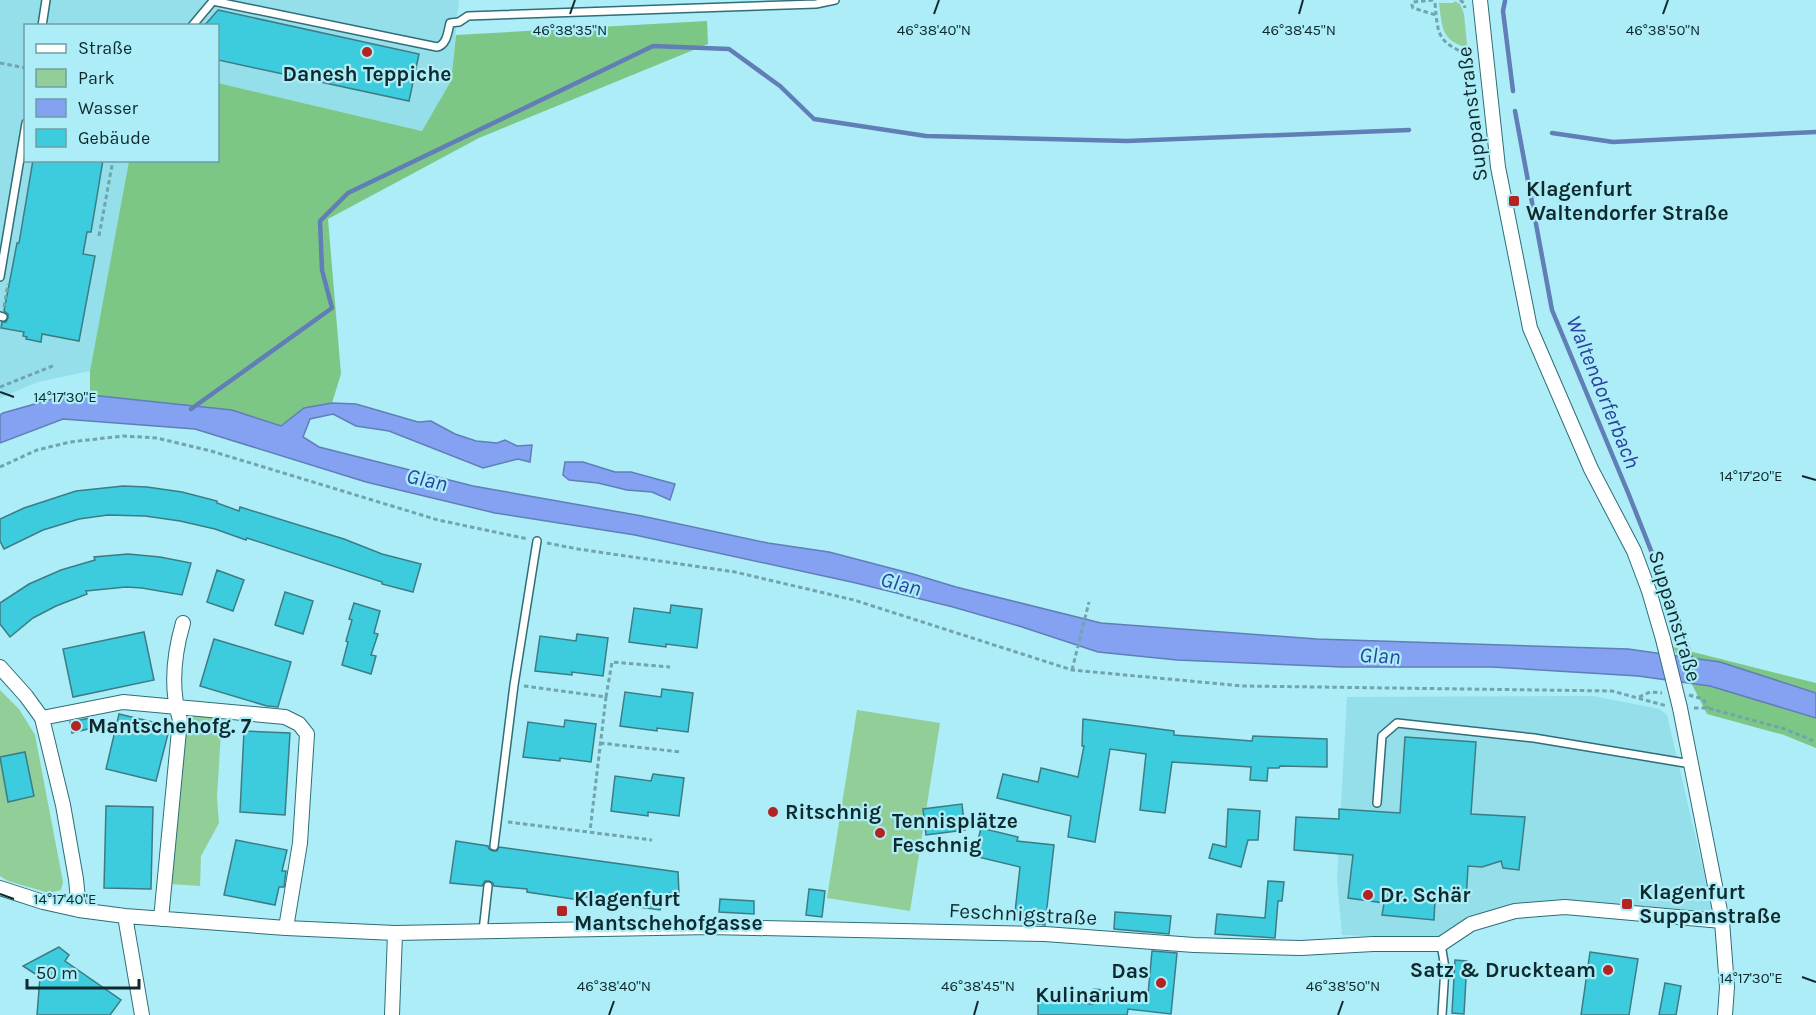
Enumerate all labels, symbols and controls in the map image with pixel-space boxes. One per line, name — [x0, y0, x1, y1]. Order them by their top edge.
text: 46°38'35"N — [533, 21, 607, 39]
text: 46°38'40"N — [897, 21, 971, 39]
text: 46°38'45"N — [1262, 21, 1336, 39]
text: 46°38'50"N — [1626, 21, 1700, 39]
legend — [24, 24, 219, 162]
text: Straße — [78, 37, 132, 59]
marker: Danesh Teppiche — [360, 45, 374, 59]
street label: Suppanstraße — [1452, 45, 1492, 183]
place label: Danesh Teppiche — [283, 62, 451, 86]
text: Park — [78, 67, 115, 89]
text: Wasser — [78, 97, 139, 119]
text: Gebäude — [78, 127, 150, 149]
place label: Klagenfurt Waltendorfer Straße — [1526, 177, 1729, 225]
marker: Klagenfurt Waltendorfer Straße — [1507, 194, 1521, 208]
water label: Waltendorferbach — [1560, 312, 1646, 472]
text: 14°17'30"E — [33, 388, 97, 406]
water label: Glan — [404, 463, 450, 497]
text: 14°17'20"E — [1719, 467, 1783, 485]
street label: Suppanstraße — [1644, 547, 1706, 685]
water label: Glan — [878, 566, 924, 602]
water label: Glan — [1359, 642, 1401, 670]
place label: Mantschehofg. 7 — [88, 714, 252, 738]
marker: Mantschehofg. 7 — [69, 719, 83, 733]
place label: Ritschnig — [785, 800, 881, 824]
marker: Ritschnig — [766, 805, 780, 819]
place label: Tennisplätze Feschnig — [892, 809, 1018, 857]
marker: Tennisplätze Feschnig — [873, 826, 887, 840]
place label: Klagenfurt Suppanstraße — [1639, 880, 1781, 928]
place label: Dr. Schär — [1380, 883, 1471, 907]
place label: Klagenfurt Mantschehofgasse — [574, 887, 763, 935]
marker: Dr. Schär — [1361, 888, 1375, 902]
text: 14°17'40"E — [34, 890, 96, 908]
marker: Klagenfurt Suppanstraße — [1620, 897, 1634, 911]
street label: Feschnigstraße — [948, 898, 1098, 930]
marker: Klagenfurt Mantschehofgasse — [555, 904, 569, 918]
scale bar — [27, 952, 140, 990]
place label: Satz & Druckteam — [1410, 958, 1596, 982]
place label: Das Kulinarium — [1035, 959, 1149, 1007]
text: 50 m — [36, 962, 78, 984]
marker: Satz & Druckteam — [1601, 963, 1615, 977]
text: 14°17'30"E — [1719, 969, 1783, 987]
marker: Das Kulinarium — [1154, 976, 1168, 990]
text: 46°38'40"N — [577, 977, 651, 995]
text: 46°38'45"N — [941, 977, 1015, 995]
text: 46°38'50"N — [1306, 977, 1380, 995]

